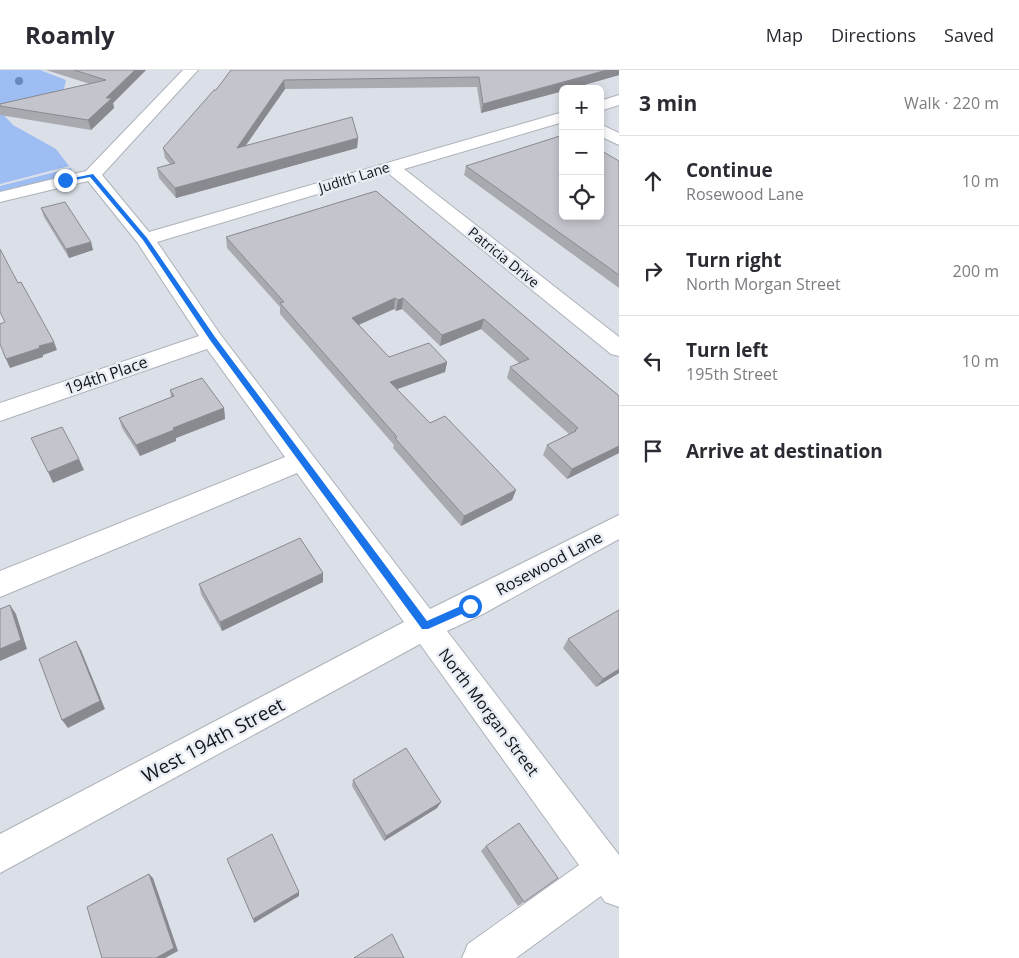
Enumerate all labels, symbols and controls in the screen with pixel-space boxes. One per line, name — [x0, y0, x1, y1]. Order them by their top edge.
text: Roamly — [25, 18, 115, 51]
text: Map — [766, 23, 803, 47]
text: Directions — [831, 23, 916, 47]
text: Saved — [944, 23, 994, 47]
map controls — [559, 85, 604, 220]
button: + — [559, 85, 604, 130]
text: 3 min — [639, 89, 697, 117]
text: Walk · 220 m — [904, 92, 999, 114]
button: − — [559, 130, 604, 175]
street label: Judith Lane — [314, 157, 392, 197]
text: Continue — [686, 157, 773, 183]
icon: ahead — [639, 167, 667, 195]
route end — [54, 169, 77, 192]
text: 10 m — [962, 170, 999, 192]
button: locate — [559, 175, 604, 220]
text: Rosewood Lane — [686, 183, 804, 205]
street label: Patricia Drive — [464, 222, 544, 292]
text: Turn right — [686, 247, 781, 273]
icon: right — [639, 257, 667, 285]
text: 200 m — [953, 260, 999, 282]
text: North Morgan Street — [686, 273, 841, 295]
text: Turn left — [686, 337, 768, 363]
icon: left — [639, 347, 667, 375]
text: 10 m — [962, 350, 999, 372]
street label: 194th Place — [62, 351, 150, 399]
text: 195th Street — [686, 363, 778, 385]
icon: arrive — [639, 437, 667, 465]
text: Arrive at destination — [686, 438, 883, 464]
street label: Rosewood Lane — [492, 526, 606, 600]
route start — [459, 595, 482, 618]
street label: North Morgan Street — [434, 644, 545, 781]
street label: West 194th Street — [137, 691, 289, 789]

